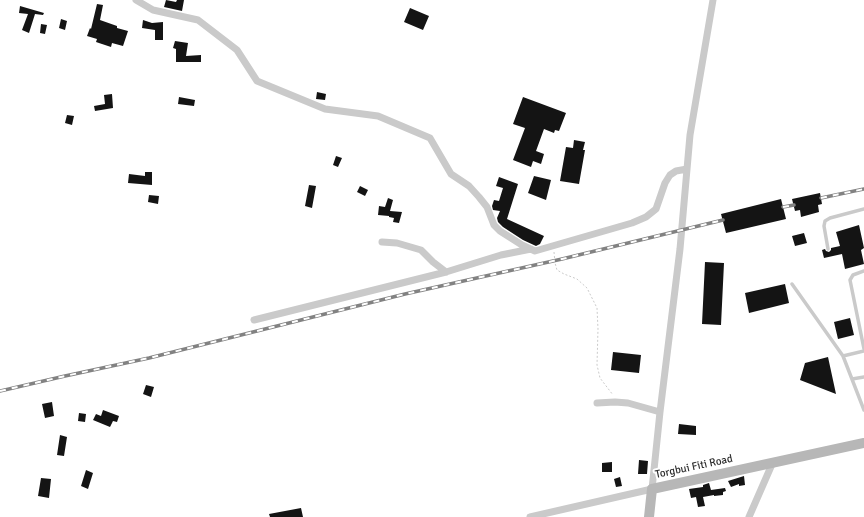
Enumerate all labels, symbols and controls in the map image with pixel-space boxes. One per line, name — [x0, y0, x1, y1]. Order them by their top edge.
street label: Torgbui Fiti Road — [654, 452, 734, 482]

